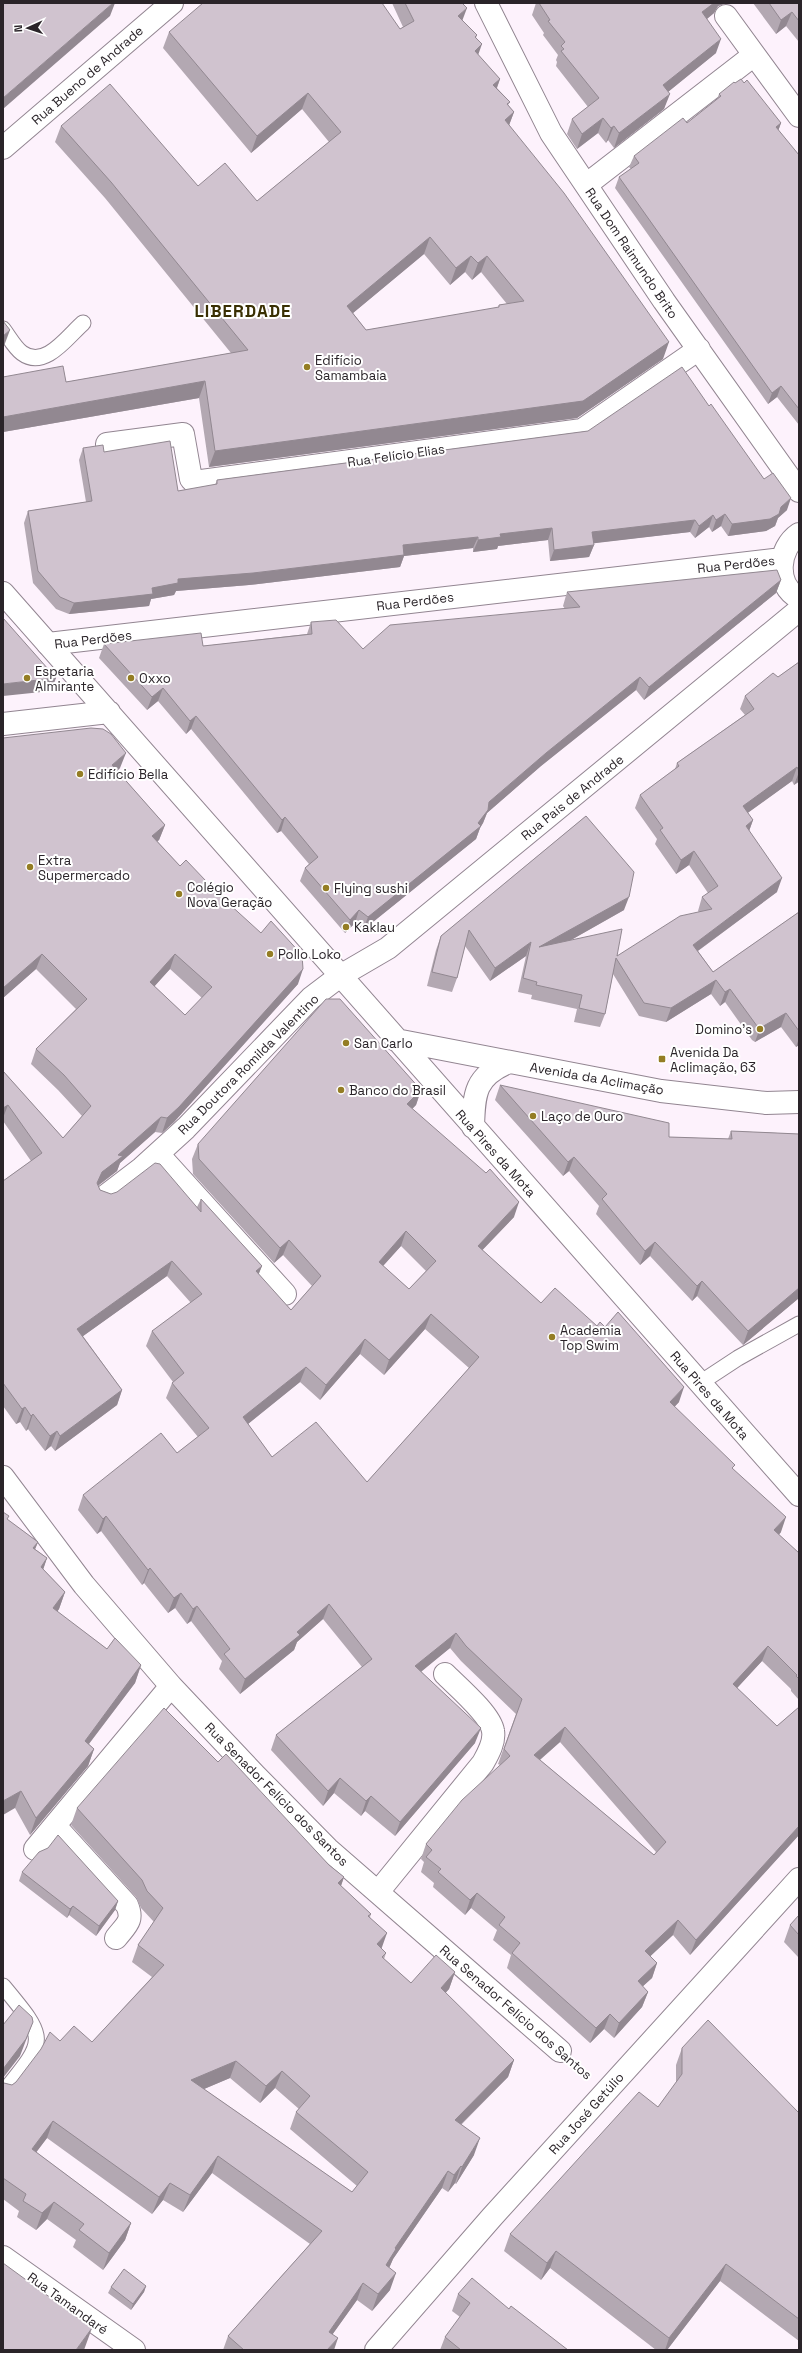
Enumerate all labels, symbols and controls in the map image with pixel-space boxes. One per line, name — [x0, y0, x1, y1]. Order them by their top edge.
north arrow — [8, 8, 48, 48]
street label: Rua Bueno de Andrade — [28, 22, 147, 129]
text: N — [11, 24, 25, 33]
street label: Rua Dom Raimundo Brito — [581, 185, 682, 322]
district label: LIBERDADE — [195, 300, 291, 322]
place label: Edifício Samambaia — [315, 352, 387, 384]
marker: Edifício Samambaia — [302, 362, 312, 372]
street label: Rua Felício Elias — [346, 440, 446, 471]
street label: Rua Perdões — [696, 552, 776, 577]
street label: Rua Perdões — [375, 588, 455, 615]
street label: Rua Perdões — [53, 626, 133, 653]
place label: Espetaria Almirante — [35, 663, 94, 695]
place label: Oxxo — [139, 670, 171, 687]
marker: Espetaria Almirante — [22, 673, 32, 683]
marker: Oxxo — [126, 673, 136, 683]
street label: Rua Pais de Andrade — [517, 751, 627, 844]
place label: Edifício Bella — [88, 766, 169, 783]
marker: Edifício Bella — [75, 769, 85, 779]
place label: Extra Supermercado — [38, 852, 130, 884]
marker: Extra Supermercado — [25, 862, 35, 872]
place label: Colégio Nova Geração — [187, 879, 272, 911]
place label: Flying sushi — [334, 880, 408, 897]
marker: Flying sushi — [321, 883, 331, 893]
marker: Colégio Nova Geração — [174, 889, 184, 899]
place label: Kaklau — [354, 919, 395, 936]
marker: Kaklau — [341, 922, 351, 932]
place label: Pollo Loko — [278, 946, 341, 963]
marker: Pollo Loko — [265, 949, 275, 959]
street label: Rua Doutora Romilda Valentino — [174, 990, 322, 1138]
place label: Domino's — [695, 1021, 752, 1038]
marker: Domino's — [755, 1024, 765, 1034]
place label: San Carlo — [354, 1035, 413, 1052]
marker: San Carlo — [341, 1038, 351, 1048]
place label: Avenida Da Aclimação, 63 — [670, 1044, 756, 1076]
marker: Avenida Da Aclimação, 63 — [657, 1054, 667, 1064]
street label: Avenida da Aclimação — [529, 1058, 665, 1099]
place label: Banco do Brasil — [349, 1082, 446, 1099]
marker: Banco do Brasil — [336, 1085, 346, 1095]
street label: Rua Pires da Mota — [452, 1106, 540, 1201]
place label: Laço de Ouro — [541, 1108, 623, 1125]
marker: Laço de Ouro — [528, 1111, 538, 1121]
place label: Academia Top Swim — [560, 1322, 622, 1354]
marker: Academia Top Swim — [547, 1332, 557, 1342]
street label: Rua Pires da Mota — [666, 1347, 753, 1444]
street label: Rua Senador Felício dos Santos — [201, 1719, 352, 1870]
street label: Rua Senador Felício dos Santos — [436, 1942, 595, 2083]
street label: Rua José Getúlio — [545, 2069, 628, 2158]
street label: Rua Tamandaré — [24, 2268, 111, 2338]

